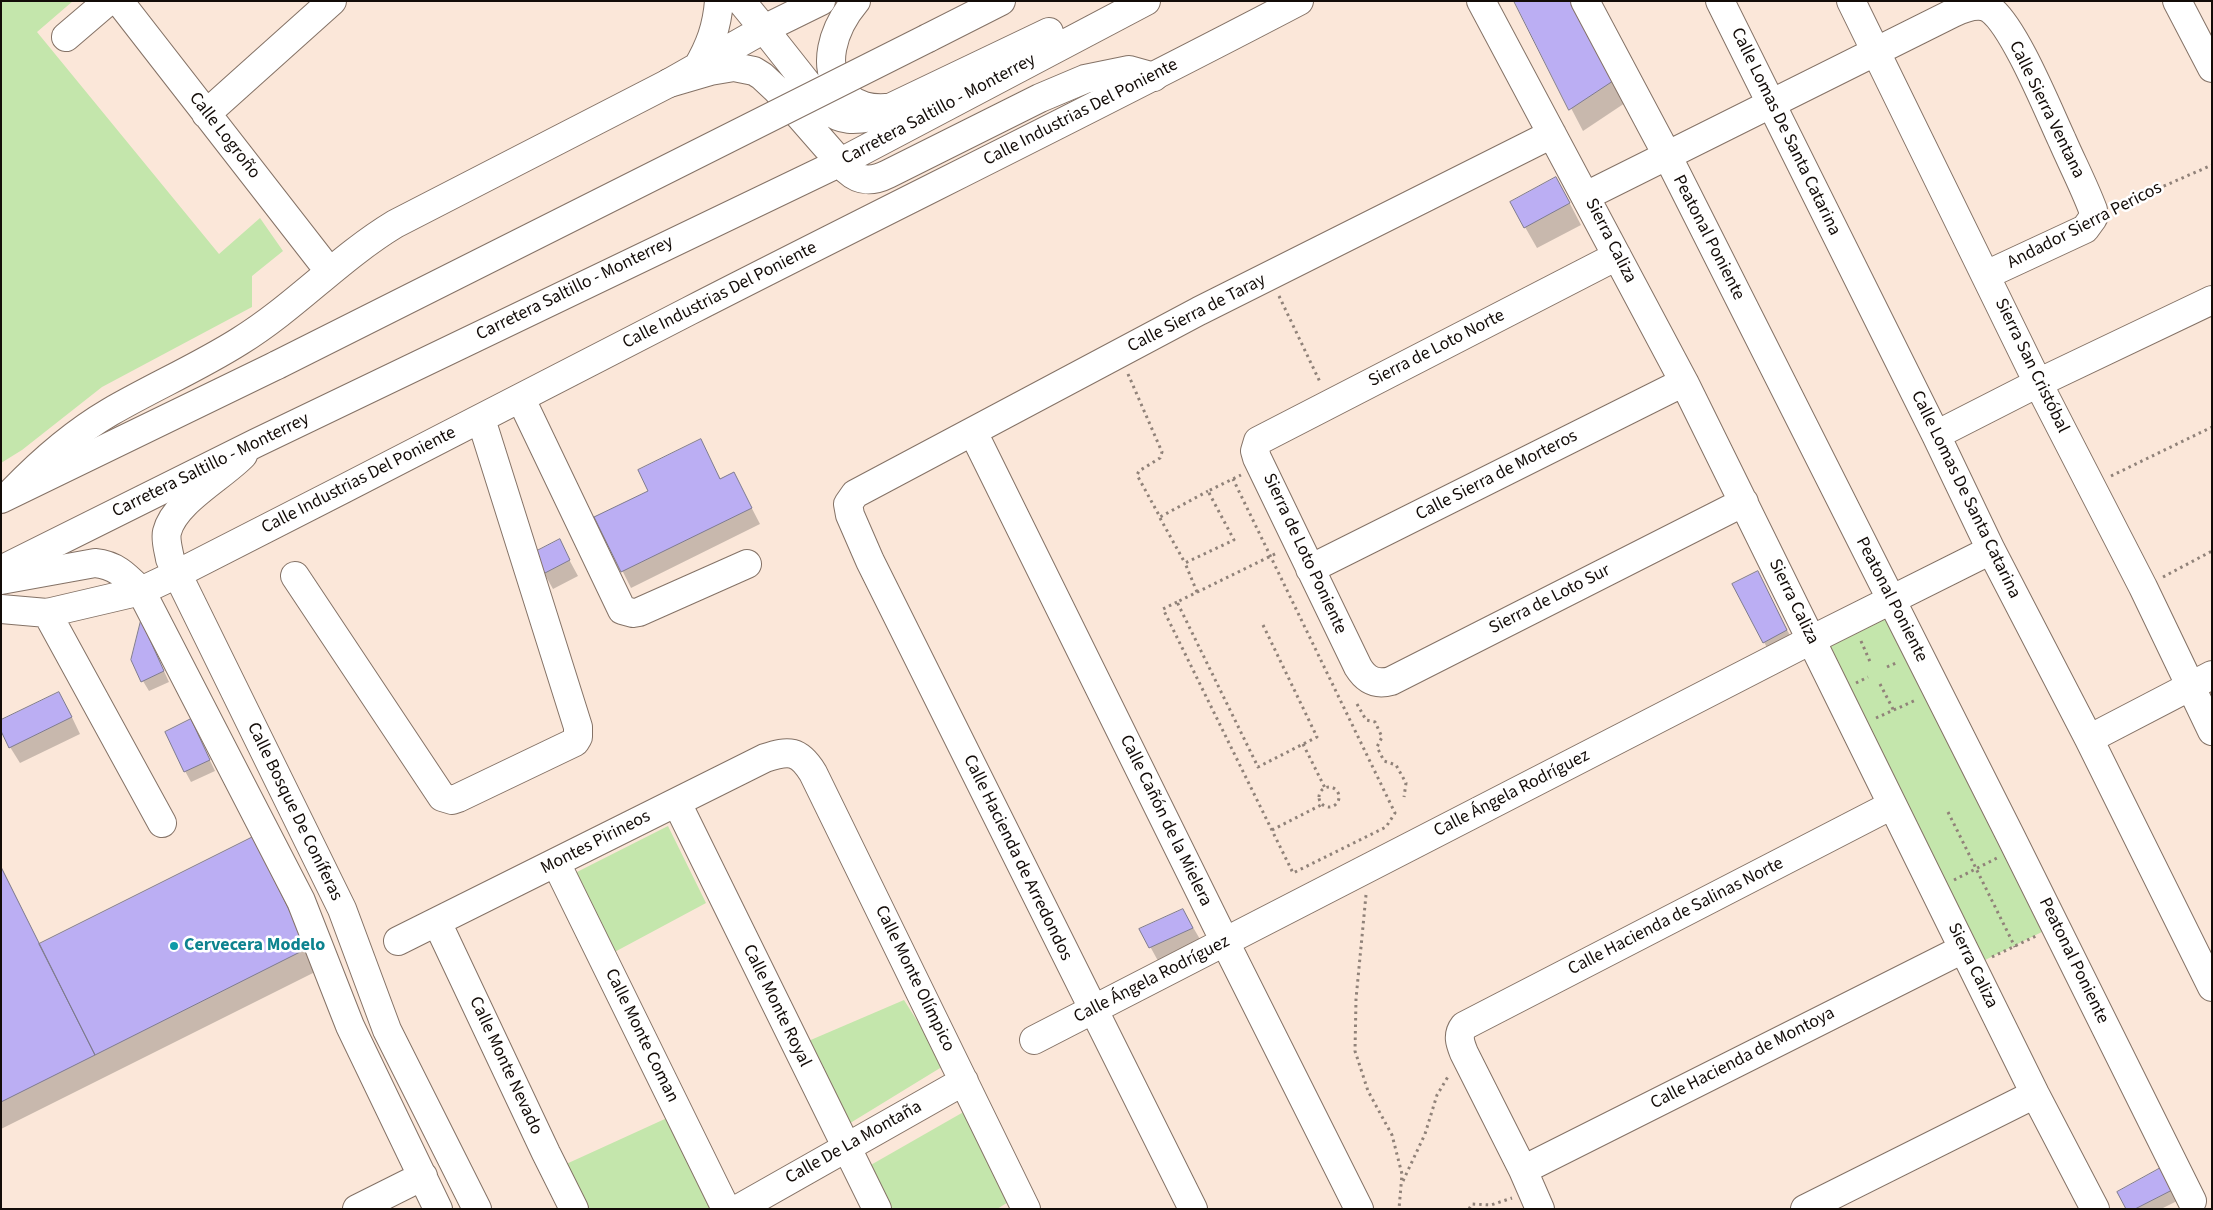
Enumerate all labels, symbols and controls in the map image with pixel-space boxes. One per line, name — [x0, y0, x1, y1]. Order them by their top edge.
street label: Calle Lomas De Santa Catarina — [1725, 25, 1845, 239]
street label: Calle Sierra Ventana — [2003, 38, 2089, 182]
street label: Carretera Saltillo - Monterrey — [838, 50, 1040, 170]
street label: Calle Industrias Del Poniente — [980, 55, 1182, 171]
street label: Calle Logroño — [184, 88, 264, 184]
street label: Peatonal Poniente — [1667, 172, 1749, 304]
street label: Andador Sierra Pericos — [2004, 178, 2166, 274]
street label: Sierra Caliza — [1579, 195, 1641, 287]
street label: Carretera Saltillo - Monterrey — [473, 232, 677, 346]
street label: Calle Industrias Del Poniente — [619, 238, 821, 354]
street label: Calle Sierra de Taray — [1124, 270, 1270, 358]
street label: Sierra San Cristóbal — [1989, 295, 2073, 437]
street label: Sierra de Loto Norte — [1365, 305, 1509, 393]
street label: Calle Lomas De Santa Catarina — [1905, 388, 2025, 602]
street label: Carretera Saltillo - Monterrey — [109, 409, 313, 523]
street label: Calle Industrias Del Poniente — [258, 423, 460, 539]
street label: Calle Sierra de Morteros — [1413, 426, 1581, 526]
street label: Sierra de Loto Poniente — [1257, 470, 1351, 638]
street label: Peatonal Poniente — [1850, 534, 1932, 666]
street label: Sierra Caliza — [1763, 556, 1823, 648]
street label: Sierra de Loto Sur — [1486, 560, 1614, 640]
street label: Calle Bosque De Coníferas — [241, 719, 347, 905]
street label: Calle Cañón de la Mielera — [1114, 732, 1216, 910]
street label: Calle Ángela Rodríguez — [1431, 745, 1593, 843]
street label: Calle Hacienda de Arredondos — [958, 752, 1076, 964]
street label: Montes Pirineos — [538, 806, 654, 880]
street label: Calle Hacienda de Salinas Norte — [1565, 853, 1787, 981]
street label: Peatonal Poniente — [2033, 895, 2113, 1027]
street label: Calle Monte Olímpico — [869, 902, 959, 1056]
street label: Sierra Caliza — [1942, 920, 2002, 1012]
street label: Calle Ángela Rodríguez — [1071, 931, 1233, 1029]
place label: Cervecera Modelo — [184, 935, 325, 957]
marker: Cervecera Modelo — [168, 940, 180, 952]
street label: Calle Monte Royal — [737, 941, 815, 1071]
street label: Calle Monte Coman — [599, 966, 683, 1106]
street label: Calle Monte Nevado — [464, 994, 546, 1138]
street label: Calle Hacienda de Montoya — [1647, 1003, 1839, 1115]
street label: Calle De La Montaña — [782, 1097, 926, 1189]

